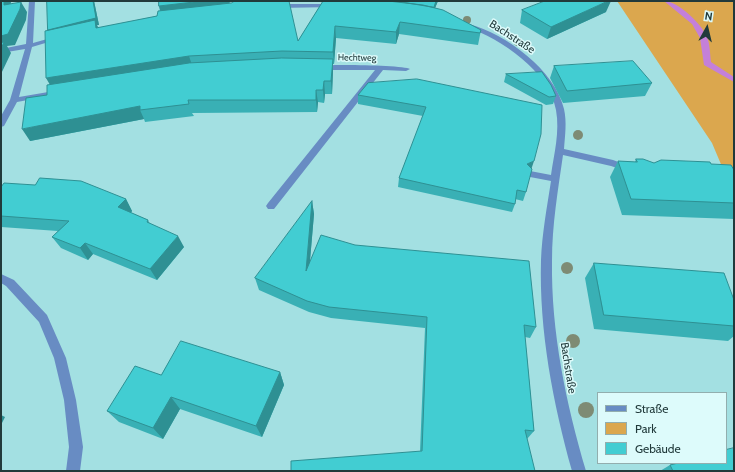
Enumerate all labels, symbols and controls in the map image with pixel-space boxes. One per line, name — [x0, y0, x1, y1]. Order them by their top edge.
north arrow — [687, 8, 727, 48]
text: N — [704, 9, 713, 24]
street label: Bachstraße — [487, 17, 537, 57]
street label: Hechtweg — [338, 52, 376, 64]
street label: Bachstraße — [557, 341, 579, 395]
legend — [597, 392, 727, 464]
text: Straße — [635, 401, 668, 416]
text: Park — [635, 421, 657, 436]
text: Gebäude — [635, 441, 681, 456]

